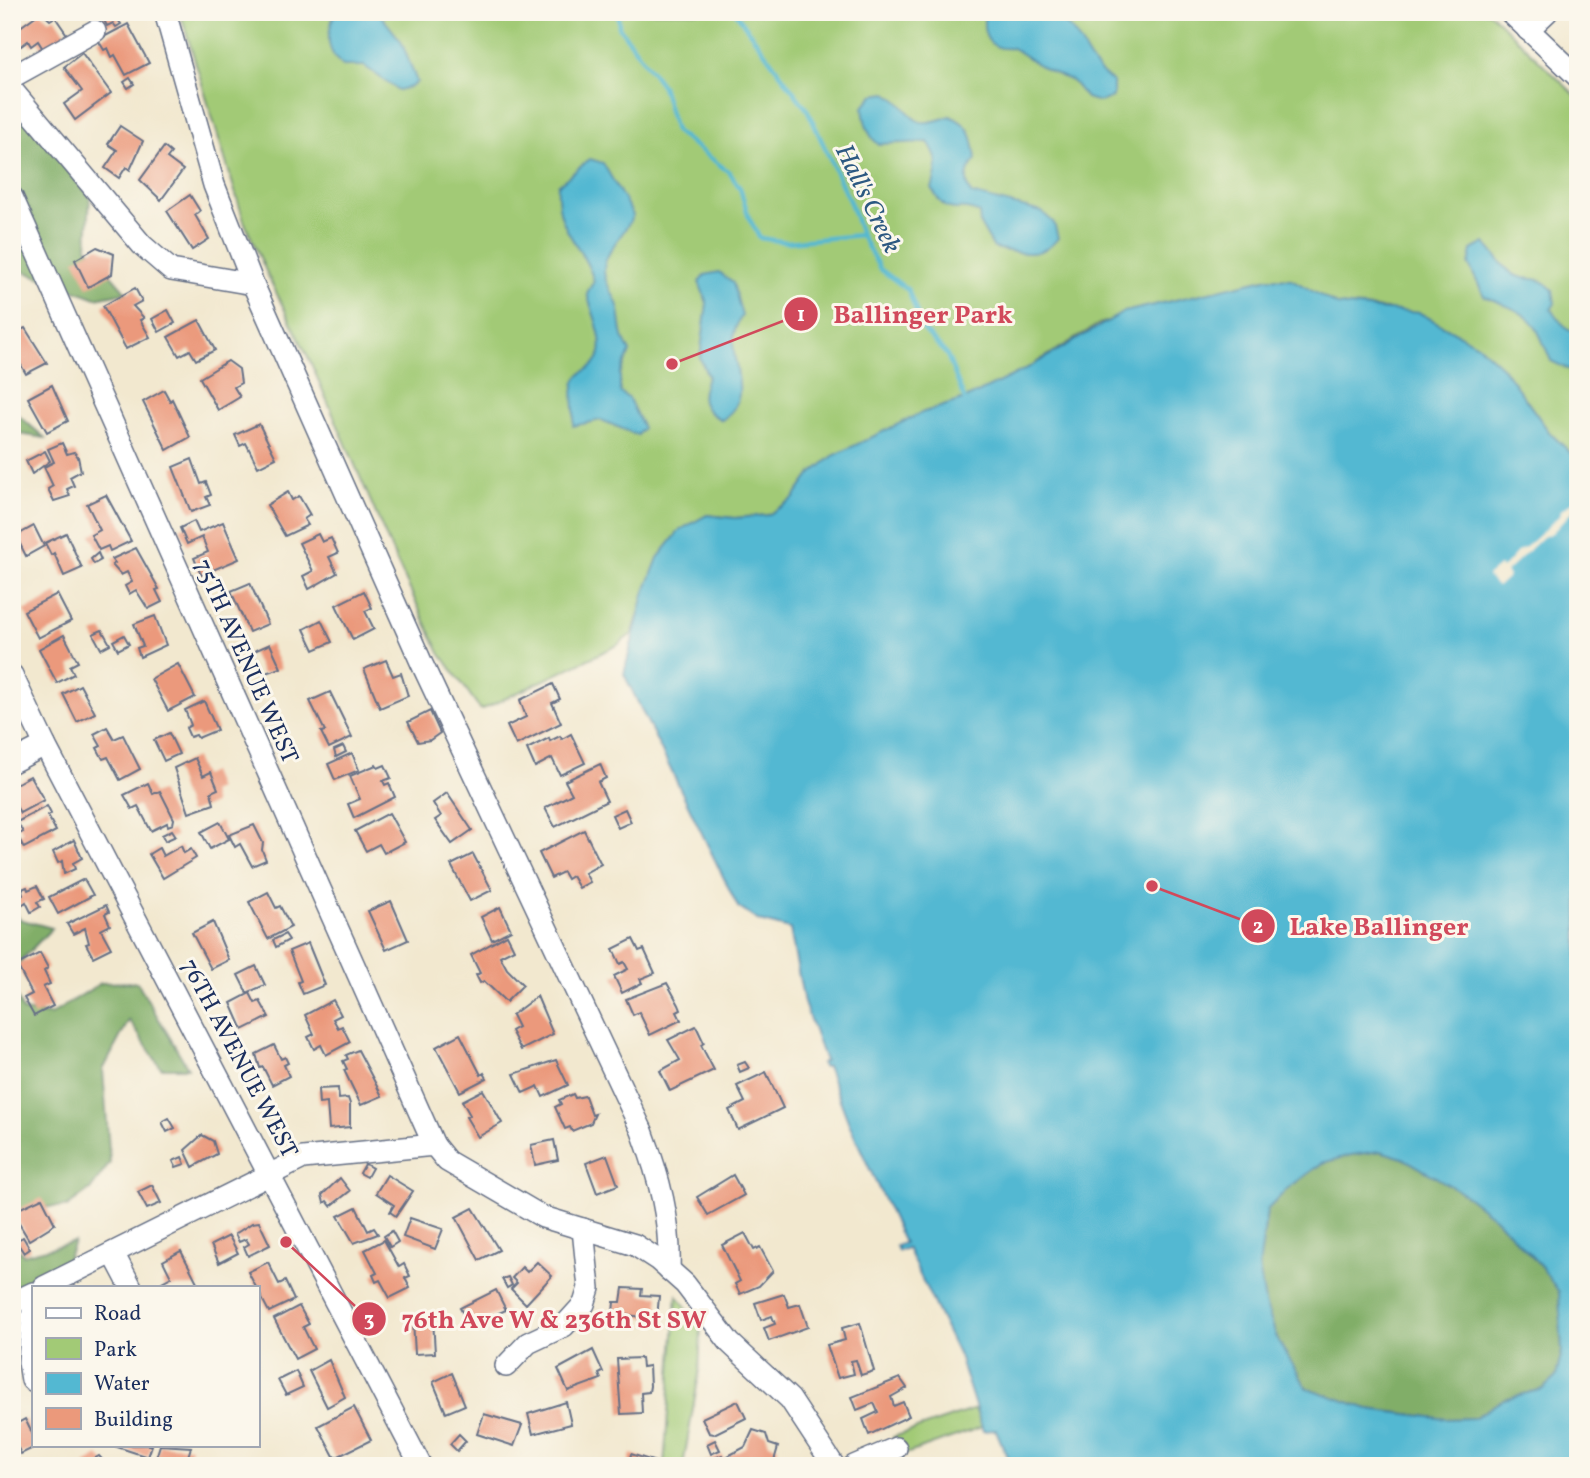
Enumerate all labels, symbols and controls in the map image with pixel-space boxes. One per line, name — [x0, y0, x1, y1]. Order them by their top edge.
water label: Hall's Creek — [825, 138, 909, 260]
callout: Ballinger Park — [784, 290, 1027, 337]
text: Ballinger Park — [833, 298, 1013, 334]
text: 1 — [797, 301, 805, 330]
street label: 75TH AVENUE WEST — [185, 554, 306, 770]
callout: Lake Ballinger — [1240, 902, 1482, 949]
text: Lake Ballinger — [1289, 910, 1469, 946]
text: 2 — [1253, 913, 1263, 942]
street label: 76TH AVENUE WEST — [171, 953, 305, 1165]
legend — [32, 1286, 259, 1446]
callout: 76th Ave W & 236th St SW — [352, 1295, 721, 1342]
text: Road — [94, 1300, 141, 1329]
text: 76th Ave W & 236th St SW — [401, 1303, 707, 1339]
text: 3 — [364, 1306, 374, 1335]
text: Park — [94, 1336, 137, 1365]
text: Water — [94, 1370, 150, 1399]
text: Building — [94, 1406, 173, 1435]

